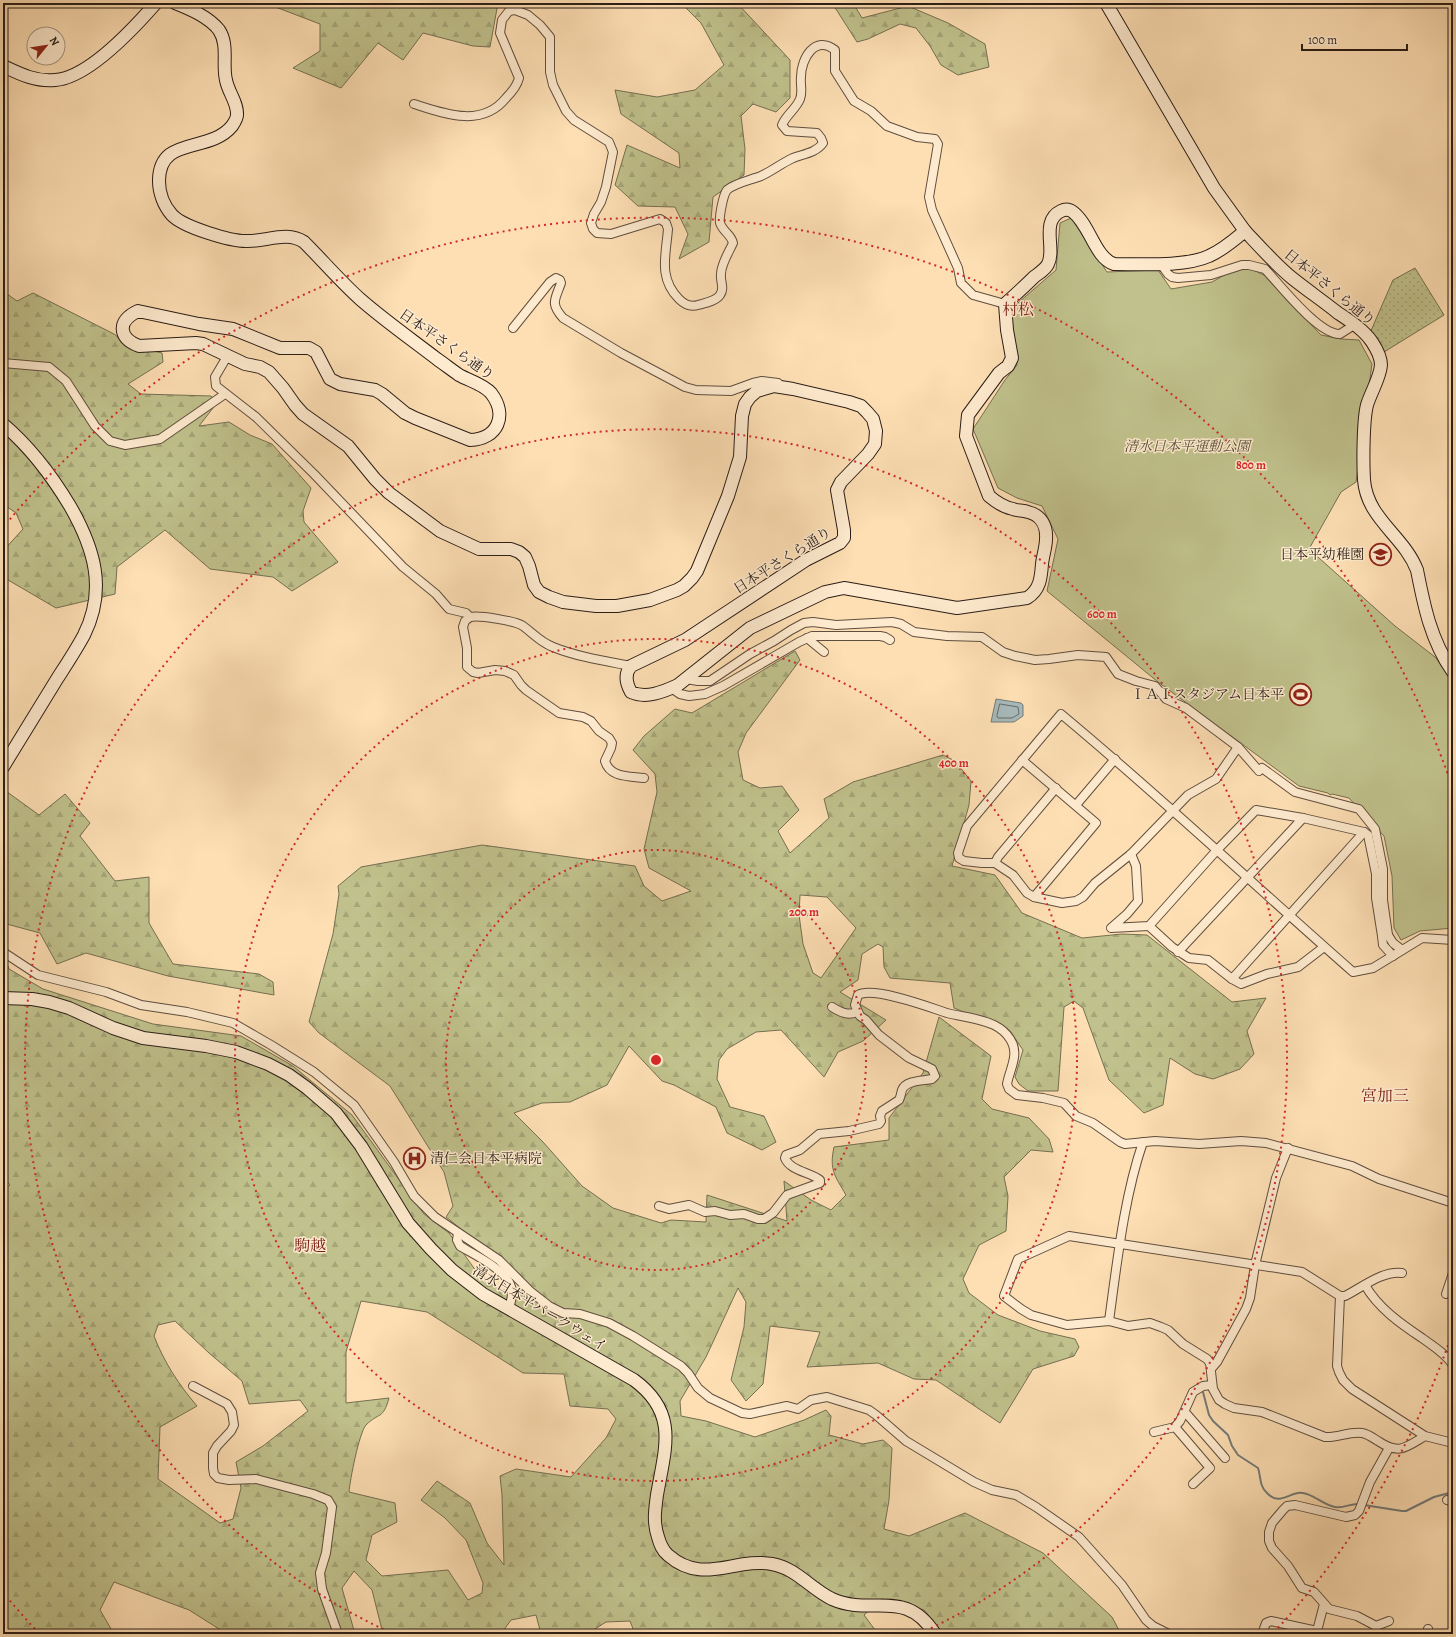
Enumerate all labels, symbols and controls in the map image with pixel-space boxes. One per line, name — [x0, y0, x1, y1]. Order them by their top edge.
north arrow — [26, 26, 66, 66]
scale bar — [1302, 26, 1407, 52]
text: 100 m — [1308, 32, 1337, 48]
text: N — [46, 34, 63, 48]
street label: 日本平さくら通り — [1280, 245, 1379, 330]
district label: 村松 — [1002, 299, 1034, 321]
street label: 日本平さくら通り — [395, 305, 498, 384]
park label: 清水日本平運動公園 — [1124, 437, 1252, 456]
text: 800 m — [1236, 457, 1266, 473]
street label: 日本平さくら通り — [730, 523, 835, 598]
school or university icon: 日本平幼稚園 — [1367, 541, 1393, 567]
place label: 日本平幼稚園 — [1280, 545, 1364, 564]
text: 600 m — [1087, 606, 1117, 622]
sports icon: ＩＡＩスタジアム日本平 — [1287, 681, 1313, 707]
place label: ＩＡＩスタジアム日本平 — [1131, 685, 1284, 704]
text: 400 m — [939, 755, 969, 771]
text: 200 m — [789, 904, 819, 920]
centre of rings — [649, 1053, 663, 1067]
district label: 宮加三 — [1361, 1085, 1409, 1107]
hospital icon: 清仁会日本平病院 — [402, 1145, 428, 1171]
place label: 清仁会日本平病院 — [430, 1149, 542, 1168]
district label: 駒越 — [294, 1235, 326, 1257]
street label: 清水日本平パークウェイ — [469, 1261, 610, 1356]

